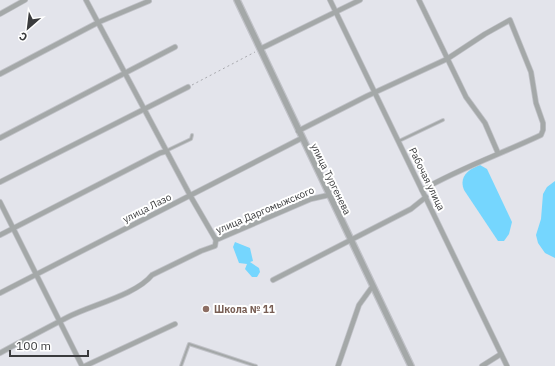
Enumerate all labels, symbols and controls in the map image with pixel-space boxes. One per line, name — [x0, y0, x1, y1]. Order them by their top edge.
north arrow — [8, 8, 48, 48]
text: С — [17, 29, 30, 45]
street label: улица Тургенева — [308, 141, 354, 218]
street label: Рабочая улица — [406, 145, 448, 213]
street label: улица Даргомыжского — [214, 183, 317, 237]
street label: улица Лазо — [121, 190, 174, 226]
place label: Школа № 11 — [214, 303, 275, 316]
marker: Школа № 11 — [201, 304, 211, 314]
scale bar — [10, 332, 88, 358]
text: 100 m — [16, 338, 51, 353]

